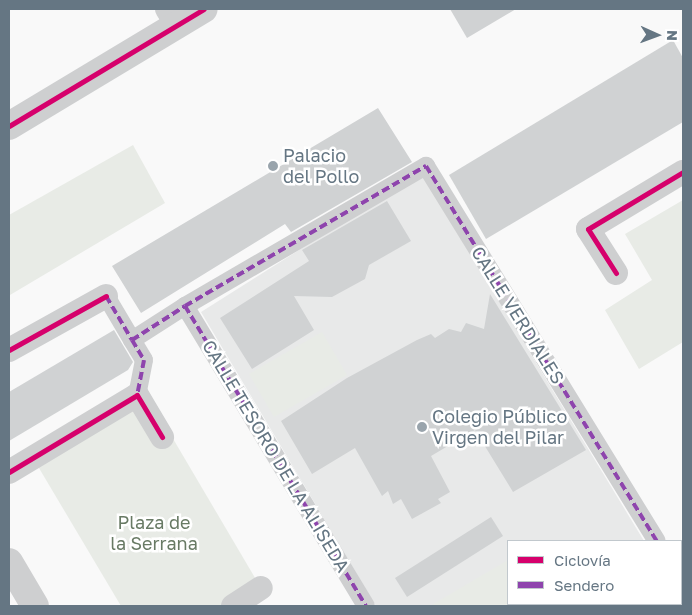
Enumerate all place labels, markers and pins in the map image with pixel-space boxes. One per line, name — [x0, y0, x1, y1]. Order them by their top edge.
place label: Palacio del Pollo — [283, 145, 359, 188]
marker: Palacio del Pollo — [267, 160, 279, 172]
place label: Colegio Público Virgen del Pilar — [432, 406, 567, 448]
marker: Colegio Público Virgen del Pilar — [416, 421, 428, 433]

